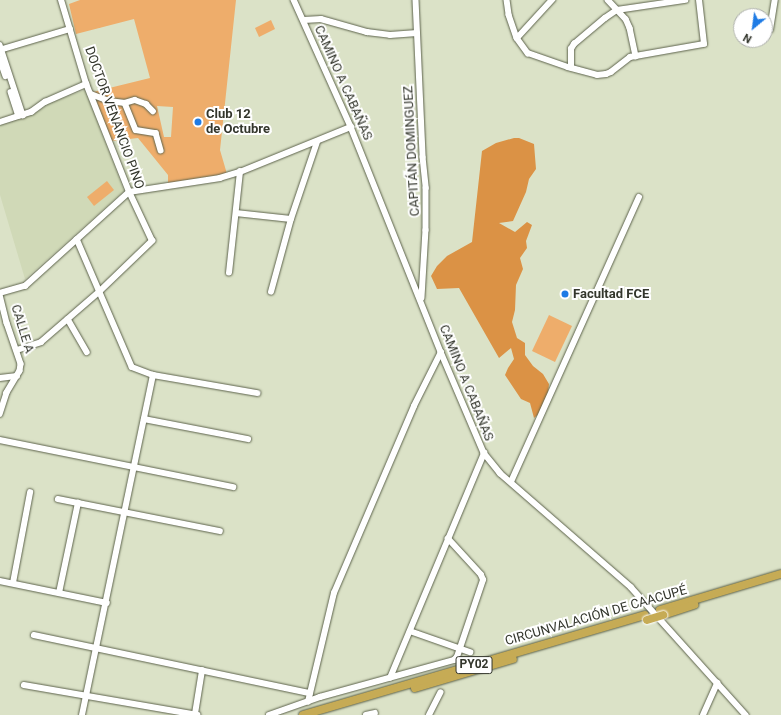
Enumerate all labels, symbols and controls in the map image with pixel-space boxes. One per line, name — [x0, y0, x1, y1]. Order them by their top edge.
north arrow — [733, 8, 773, 48]
street label: CAMINO A CABAÑAS — [311, 23, 375, 143]
text: N — [741, 30, 754, 46]
street label: DOCTOR VENANCIO PINO — [81, 45, 147, 191]
street label: CAPITÁN DOMINGUEZ — [401, 85, 423, 217]
place label: Club 12 de Octubre — [206, 107, 270, 138]
marker: Club 12 de Octubre — [193, 117, 203, 127]
place label: Facultad FCE — [573, 286, 649, 302]
marker: Facultad FCE — [560, 289, 570, 299]
street label: CALLE A — [7, 303, 37, 355]
street label: CAMINO A CABAÑAS — [436, 323, 496, 443]
street label: CIRCUNVALACIÓN DE CAACUPÉ — [503, 583, 689, 649]
road number: PY02 — [455, 655, 493, 675]

